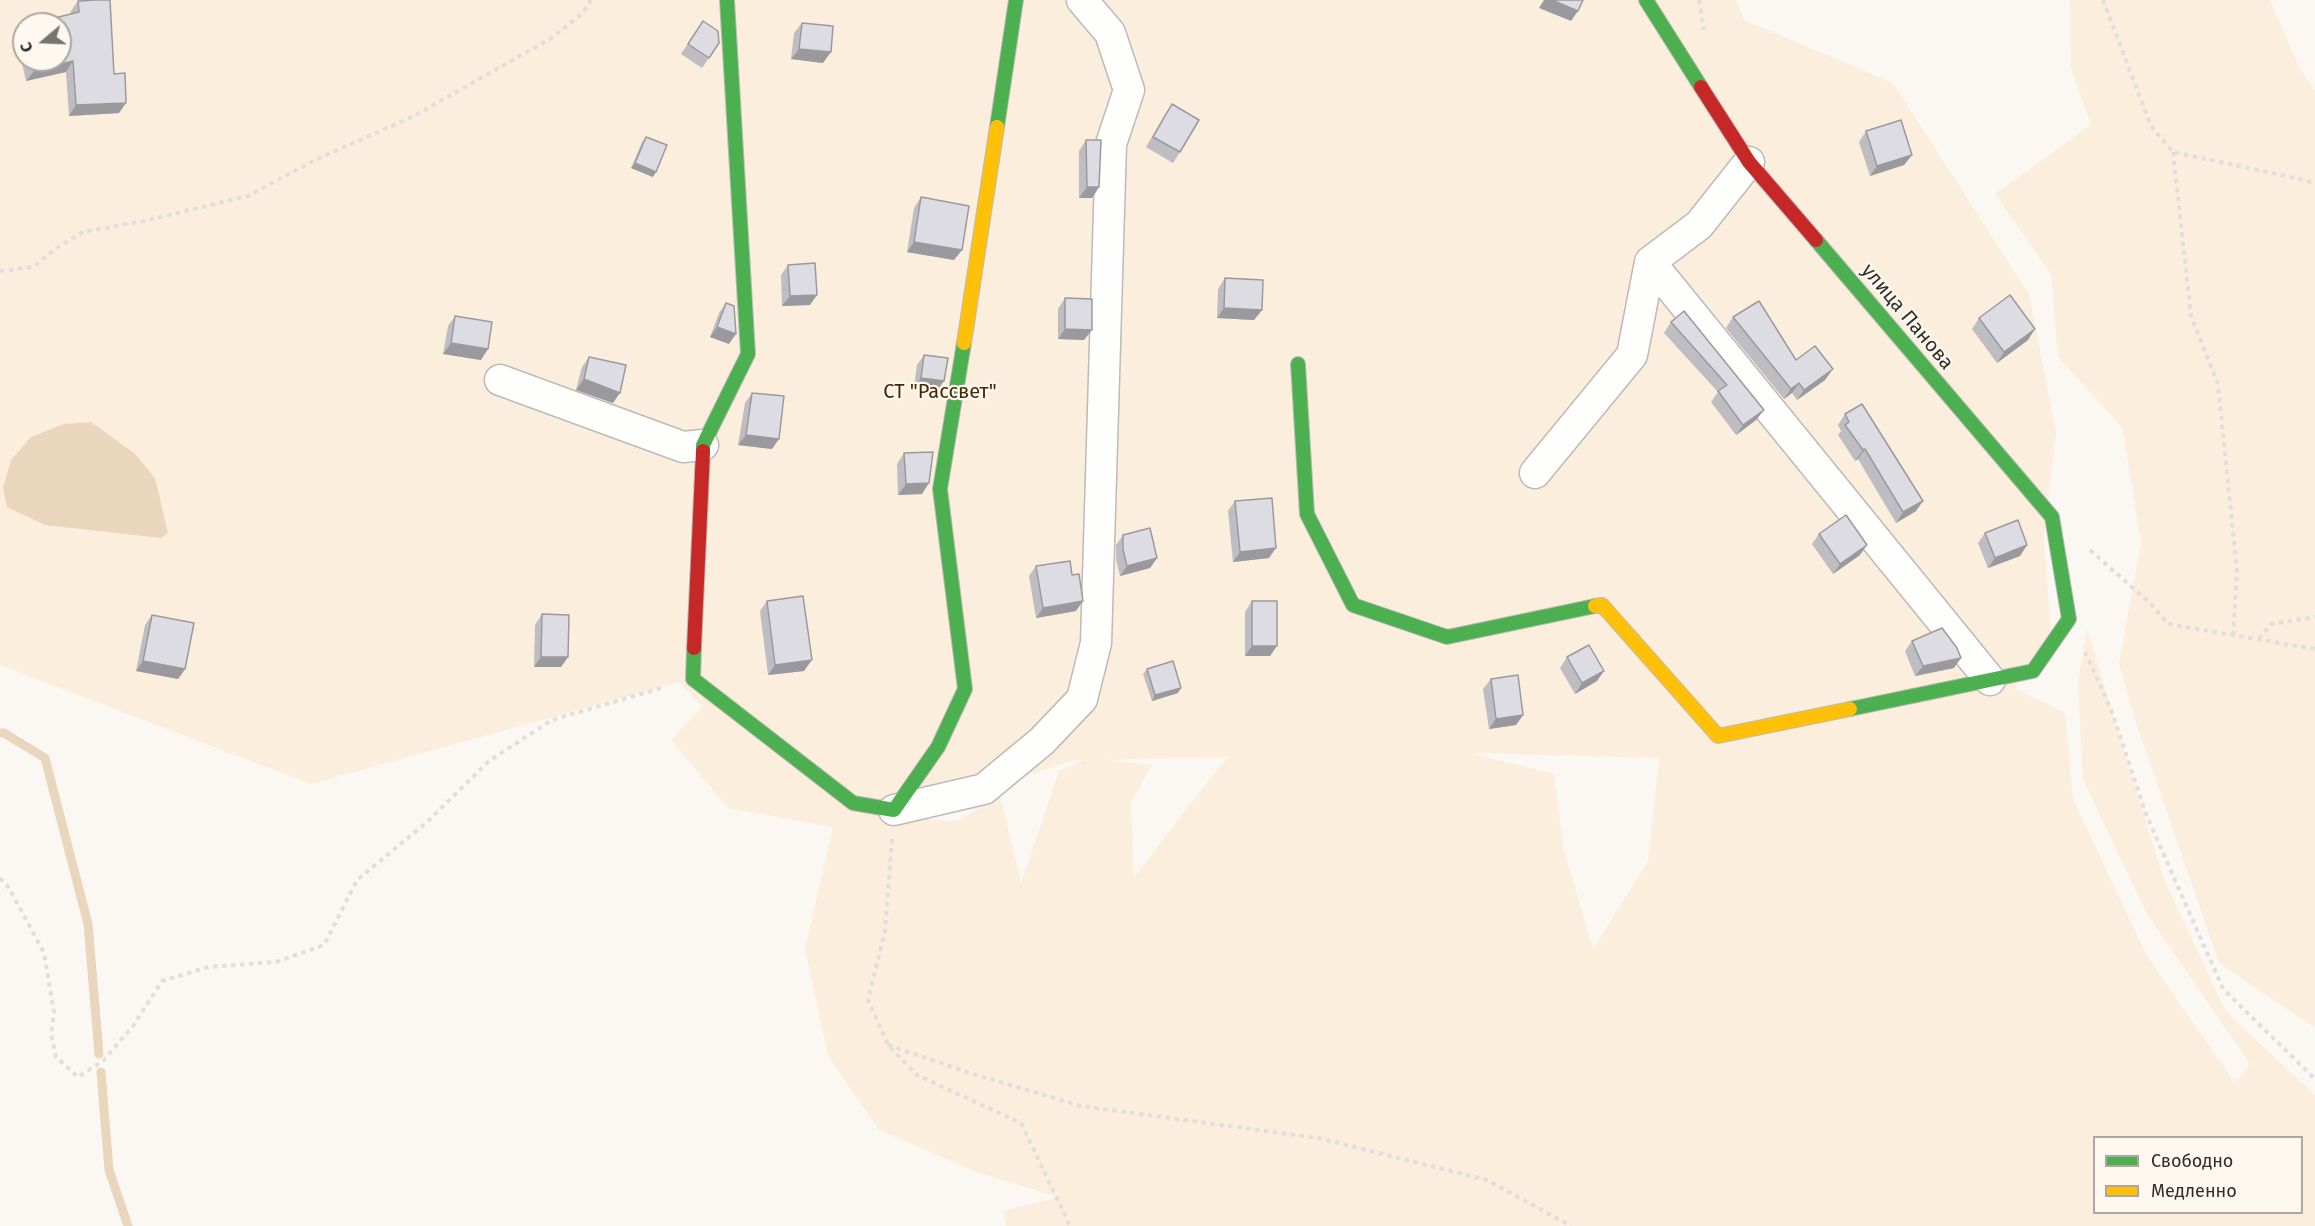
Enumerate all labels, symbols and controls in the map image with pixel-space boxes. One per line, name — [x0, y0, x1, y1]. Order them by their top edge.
north arrow — [12, 12, 72, 72]
text: С — [16, 40, 37, 55]
street label: улица Панова — [1856, 259, 1958, 375]
park label: СТ "Рассвет" — [883, 380, 997, 404]
legend — [2093, 1136, 2303, 1214]
text: Свободно — [2151, 1150, 2233, 1172]
text: Медленно — [2151, 1180, 2237, 1202]

